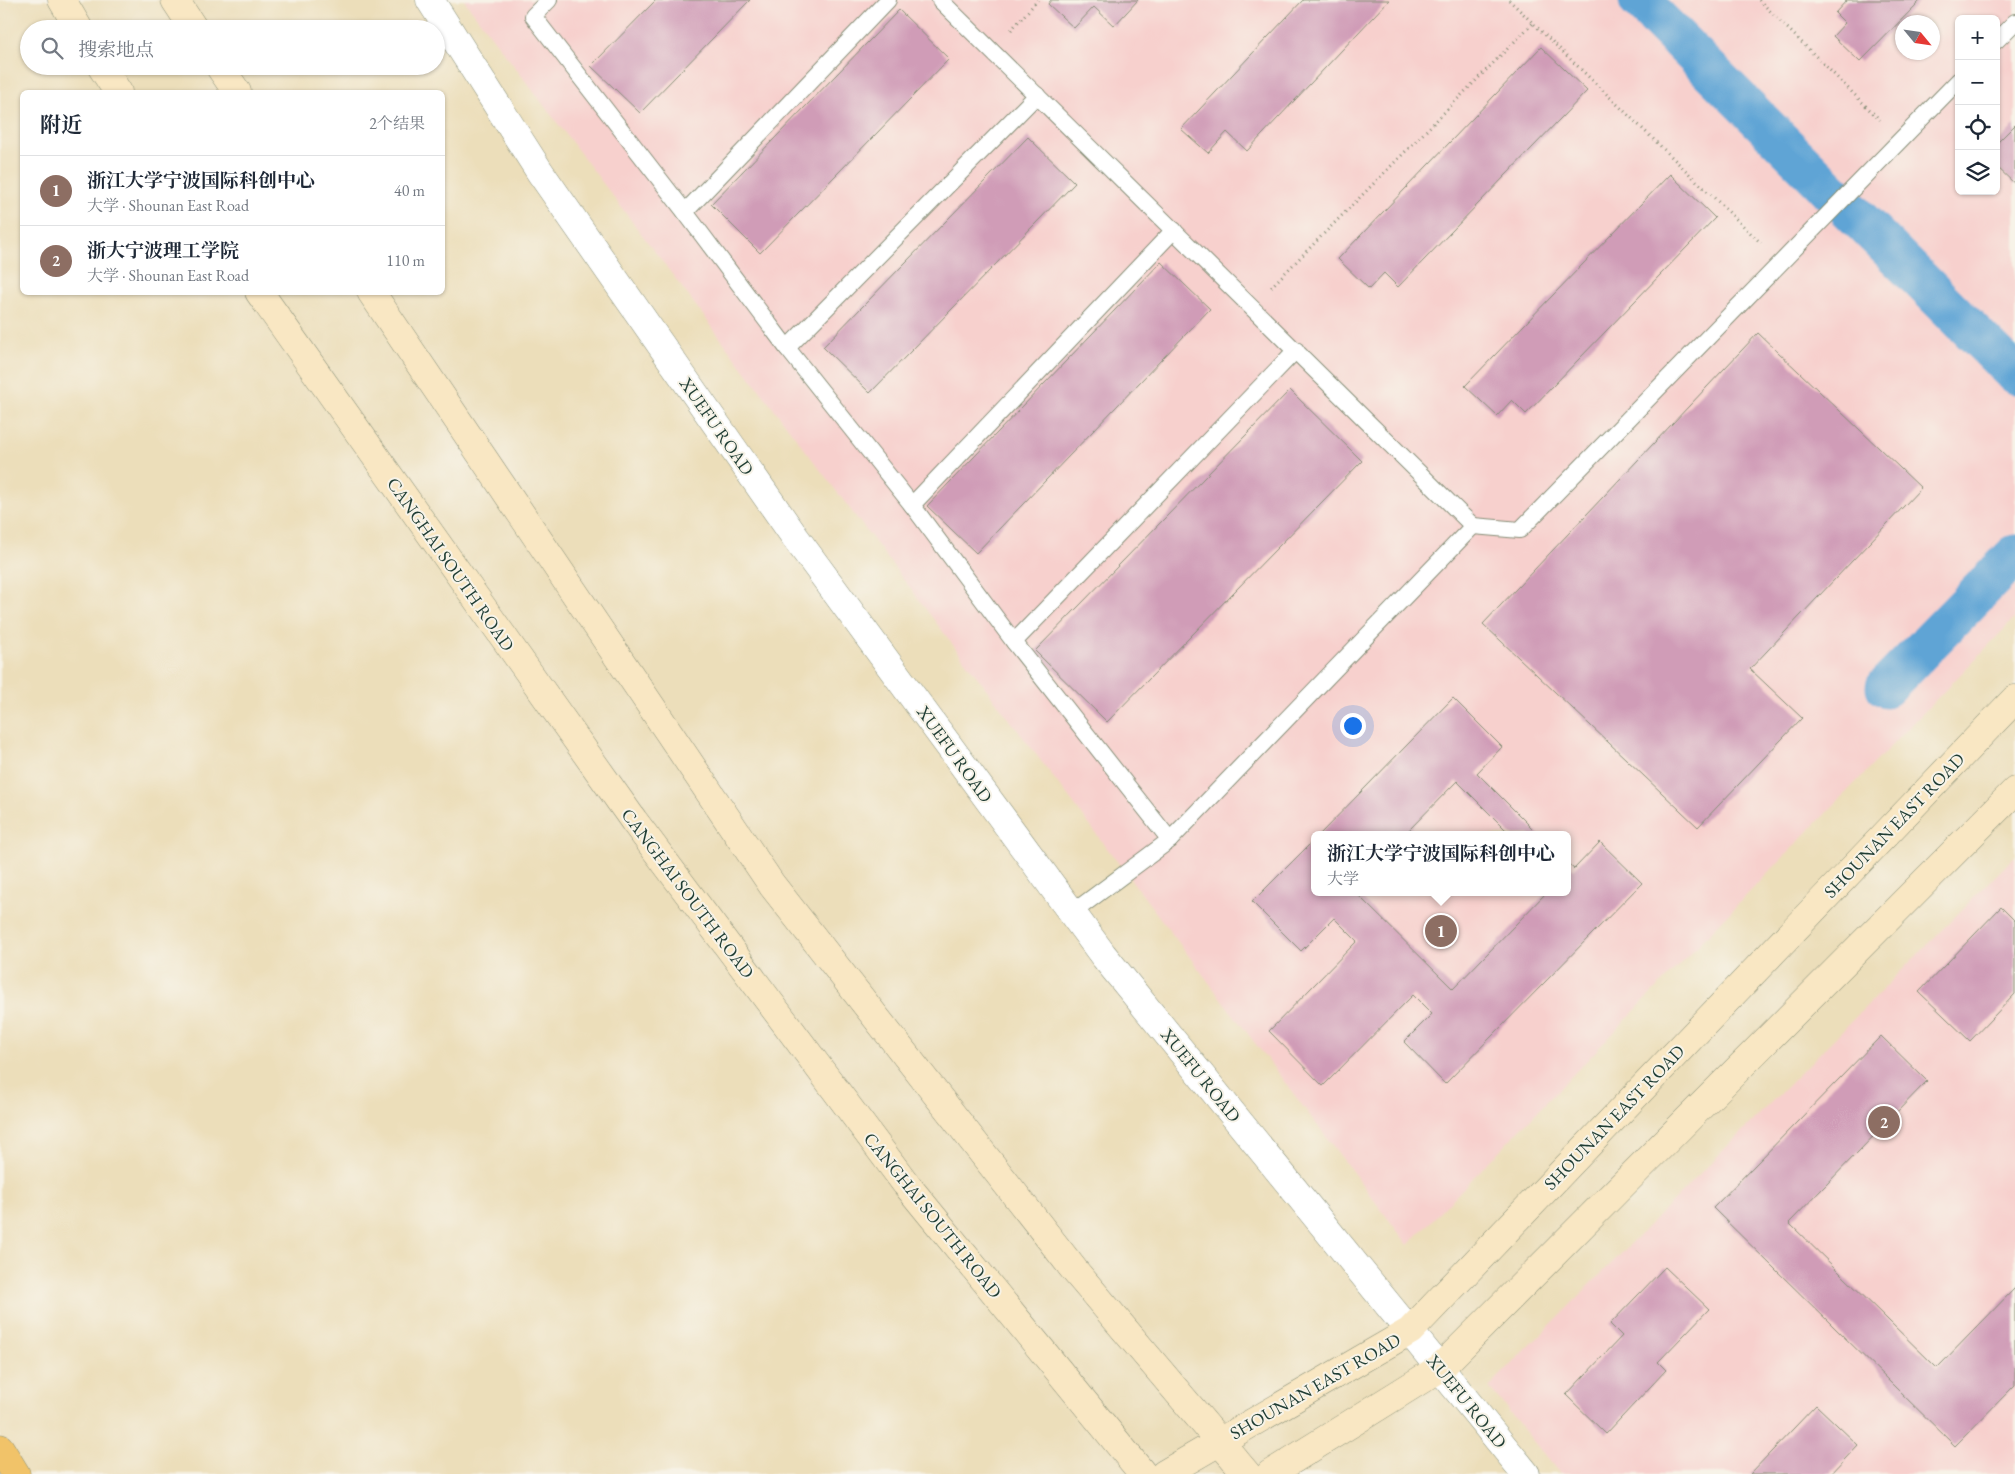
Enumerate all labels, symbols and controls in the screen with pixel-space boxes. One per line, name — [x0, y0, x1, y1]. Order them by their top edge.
north arrow — [1895, 15, 1940, 60]
map controls — [1955, 15, 2000, 195]
button: + — [1955, 15, 2000, 60]
search box — [20, 20, 445, 75]
icon: search — [38, 34, 66, 62]
text: 搜索地点 — [78, 37, 154, 62]
button: − — [1955, 60, 2000, 105]
button: locate — [1955, 105, 2000, 150]
text: 附近 — [40, 111, 82, 138]
text: 2个结果 — [369, 113, 425, 134]
button: layers — [1955, 150, 2000, 195]
text: 浙江大学宁波国际科创中心 — [87, 168, 315, 193]
text: 1 — [52, 180, 60, 201]
text: 40 m — [394, 180, 425, 201]
text: 大学 · Shounan East Road — [87, 195, 249, 216]
text: 浙大宁波理工学院 — [87, 238, 239, 263]
text: 2 — [52, 250, 60, 271]
text: 110 m — [386, 250, 425, 271]
text: 大学 · Shounan East Road — [87, 265, 249, 286]
street label: XUEFU ROAD — [674, 372, 759, 479]
street label: CANGHAI SOUTH ROAD — [382, 473, 520, 655]
street label: XUEFU ROAD — [912, 700, 998, 807]
your location — [1340, 713, 1366, 739]
street label: SHOUNAN EAST ROAD — [1819, 748, 1969, 902]
street label: CANGHAI SOUTH ROAD — [617, 803, 759, 983]
popup — [1311, 831, 1571, 896]
text: 浙江大学宁波国际科创中心 — [1327, 841, 1555, 866]
text: 大学 — [1327, 868, 1359, 889]
pin: 1 — [1425, 912, 1457, 950]
street label: XUEFU ROAD — [1155, 1023, 1246, 1127]
street label: SHOUNAN EAST ROAD — [1539, 1040, 1689, 1194]
pin: 2 — [1868, 1103, 1900, 1141]
street label: CANGHAI SOUTH ROAD — [859, 1127, 1007, 1303]
street label: SHOUNAN EAST ROAD — [1226, 1328, 1404, 1444]
street label: XUEFU ROAD — [1421, 1349, 1512, 1453]

